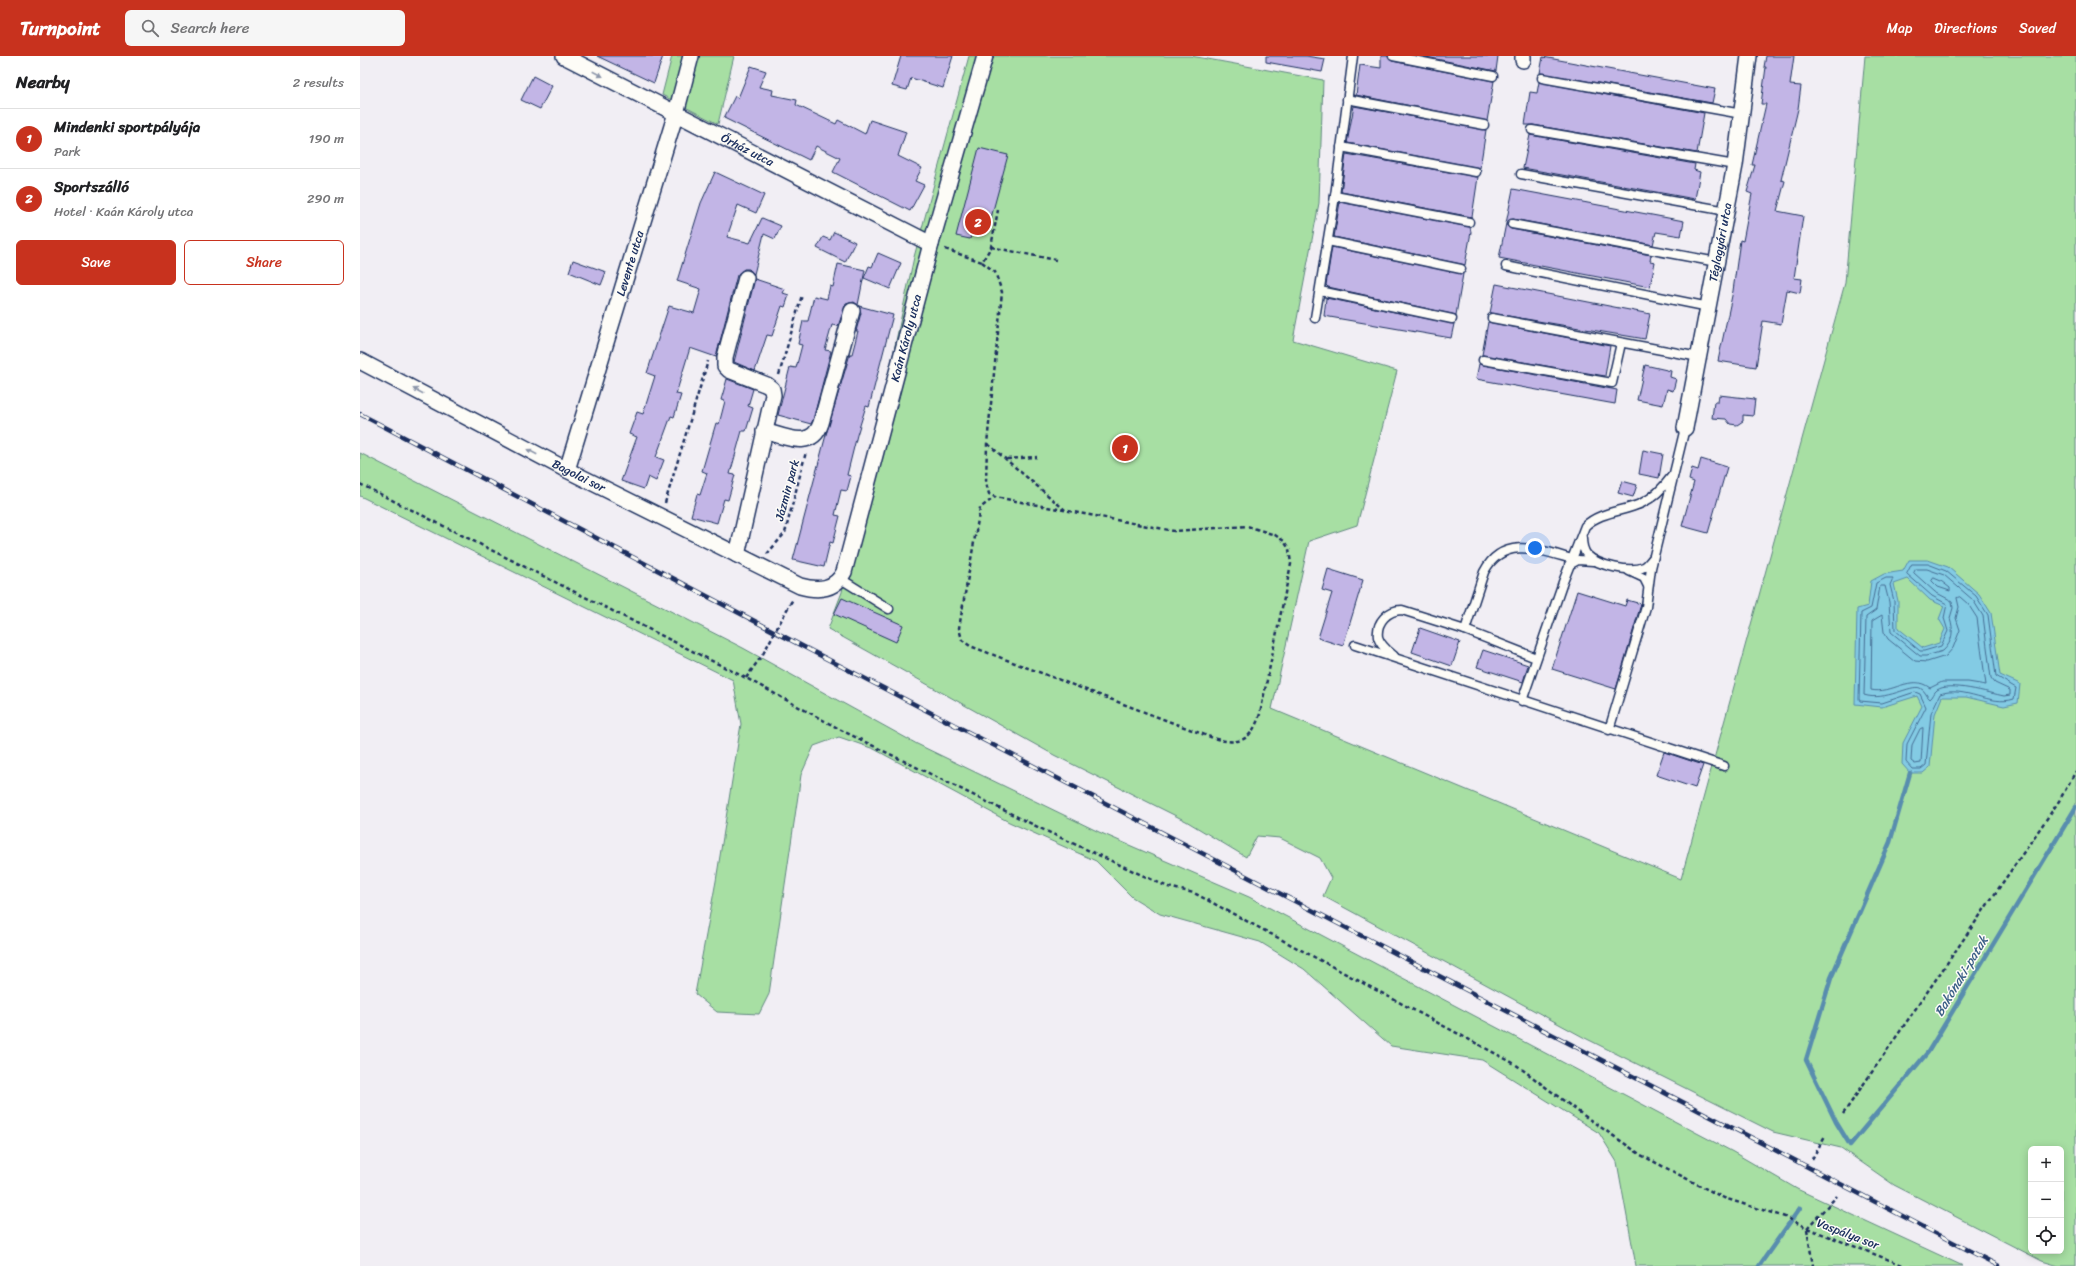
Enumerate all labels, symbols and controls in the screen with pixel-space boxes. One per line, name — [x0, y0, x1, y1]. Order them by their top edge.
search box — [125, 10, 405, 46]
text: Turnpoint — [20, 12, 101, 45]
text: Search here — [171, 15, 250, 41]
text: Map — [1886, 16, 1912, 41]
text: Directions — [1934, 16, 1997, 41]
text: Saved — [2019, 16, 2056, 41]
icon: search — [139, 17, 161, 39]
text: Nearby — [16, 67, 70, 97]
one-way arrow — [593, 70, 604, 77]
text: 2 results — [293, 71, 344, 94]
text: Mindenki sportpályája — [54, 114, 200, 140]
text: 1 — [26, 127, 32, 150]
text: 190 m — [309, 127, 344, 150]
street label: Őrház utca — [717, 127, 779, 173]
text: Park — [54, 140, 81, 163]
text: Sportszálló — [54, 174, 129, 200]
text: 2 — [25, 187, 33, 210]
text: 290 m — [307, 187, 344, 210]
text: Hotel · Kaán Károly utca — [54, 200, 193, 223]
street label: Téglagyári utca — [1702, 201, 1739, 284]
pin: 2 — [965, 207, 991, 237]
street label: Levente utca — [610, 227, 651, 299]
button: Save — [16, 240, 176, 285]
button: Share — [184, 240, 344, 285]
street label: Kaán Károly utca — [884, 292, 928, 384]
one-way arrow — [412, 388, 423, 394]
pin: 1 — [1112, 433, 1138, 463]
one-way arrow — [527, 449, 538, 455]
street label: Bagolai sor — [548, 453, 610, 499]
street label: Jázmin park — [768, 457, 806, 524]
your location — [1525, 538, 1545, 558]
water label: Bakónaki-patak — [1928, 930, 1995, 1021]
map controls — [2028, 1146, 2064, 1254]
button: + — [2028, 1146, 2064, 1182]
button: − — [2028, 1182, 2064, 1218]
street label: Vaspálya sor — [1814, 1212, 1883, 1256]
button: locate — [2028, 1218, 2064, 1254]

